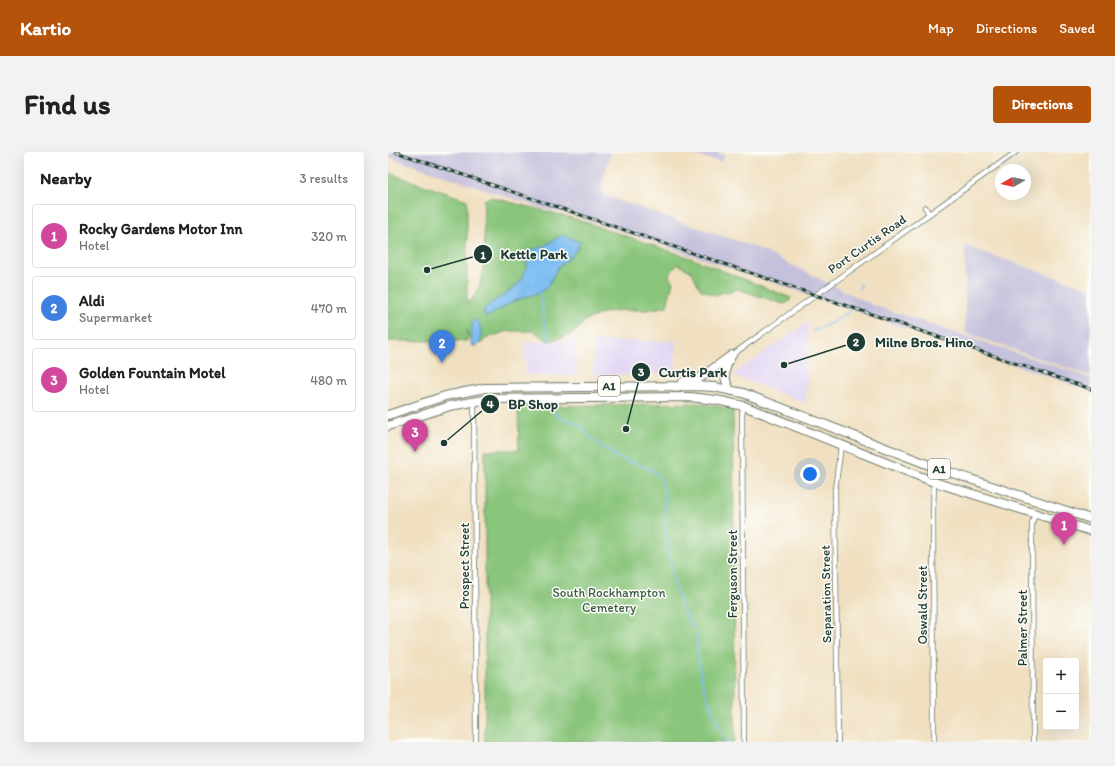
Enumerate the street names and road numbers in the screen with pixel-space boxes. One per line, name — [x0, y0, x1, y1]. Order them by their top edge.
street label: Port Curtis Road — [825, 211, 909, 277]
road number: A1 — [598, 376, 620, 396]
road number: A1 — [928, 459, 950, 479]
street label: Prospect Street — [457, 523, 472, 609]
street label: Ferguson Street — [725, 530, 740, 618]
street label: Separation Street — [818, 545, 834, 643]
street label: Oswald Street — [915, 565, 930, 645]
street label: Palmer Street — [1015, 590, 1030, 666]

